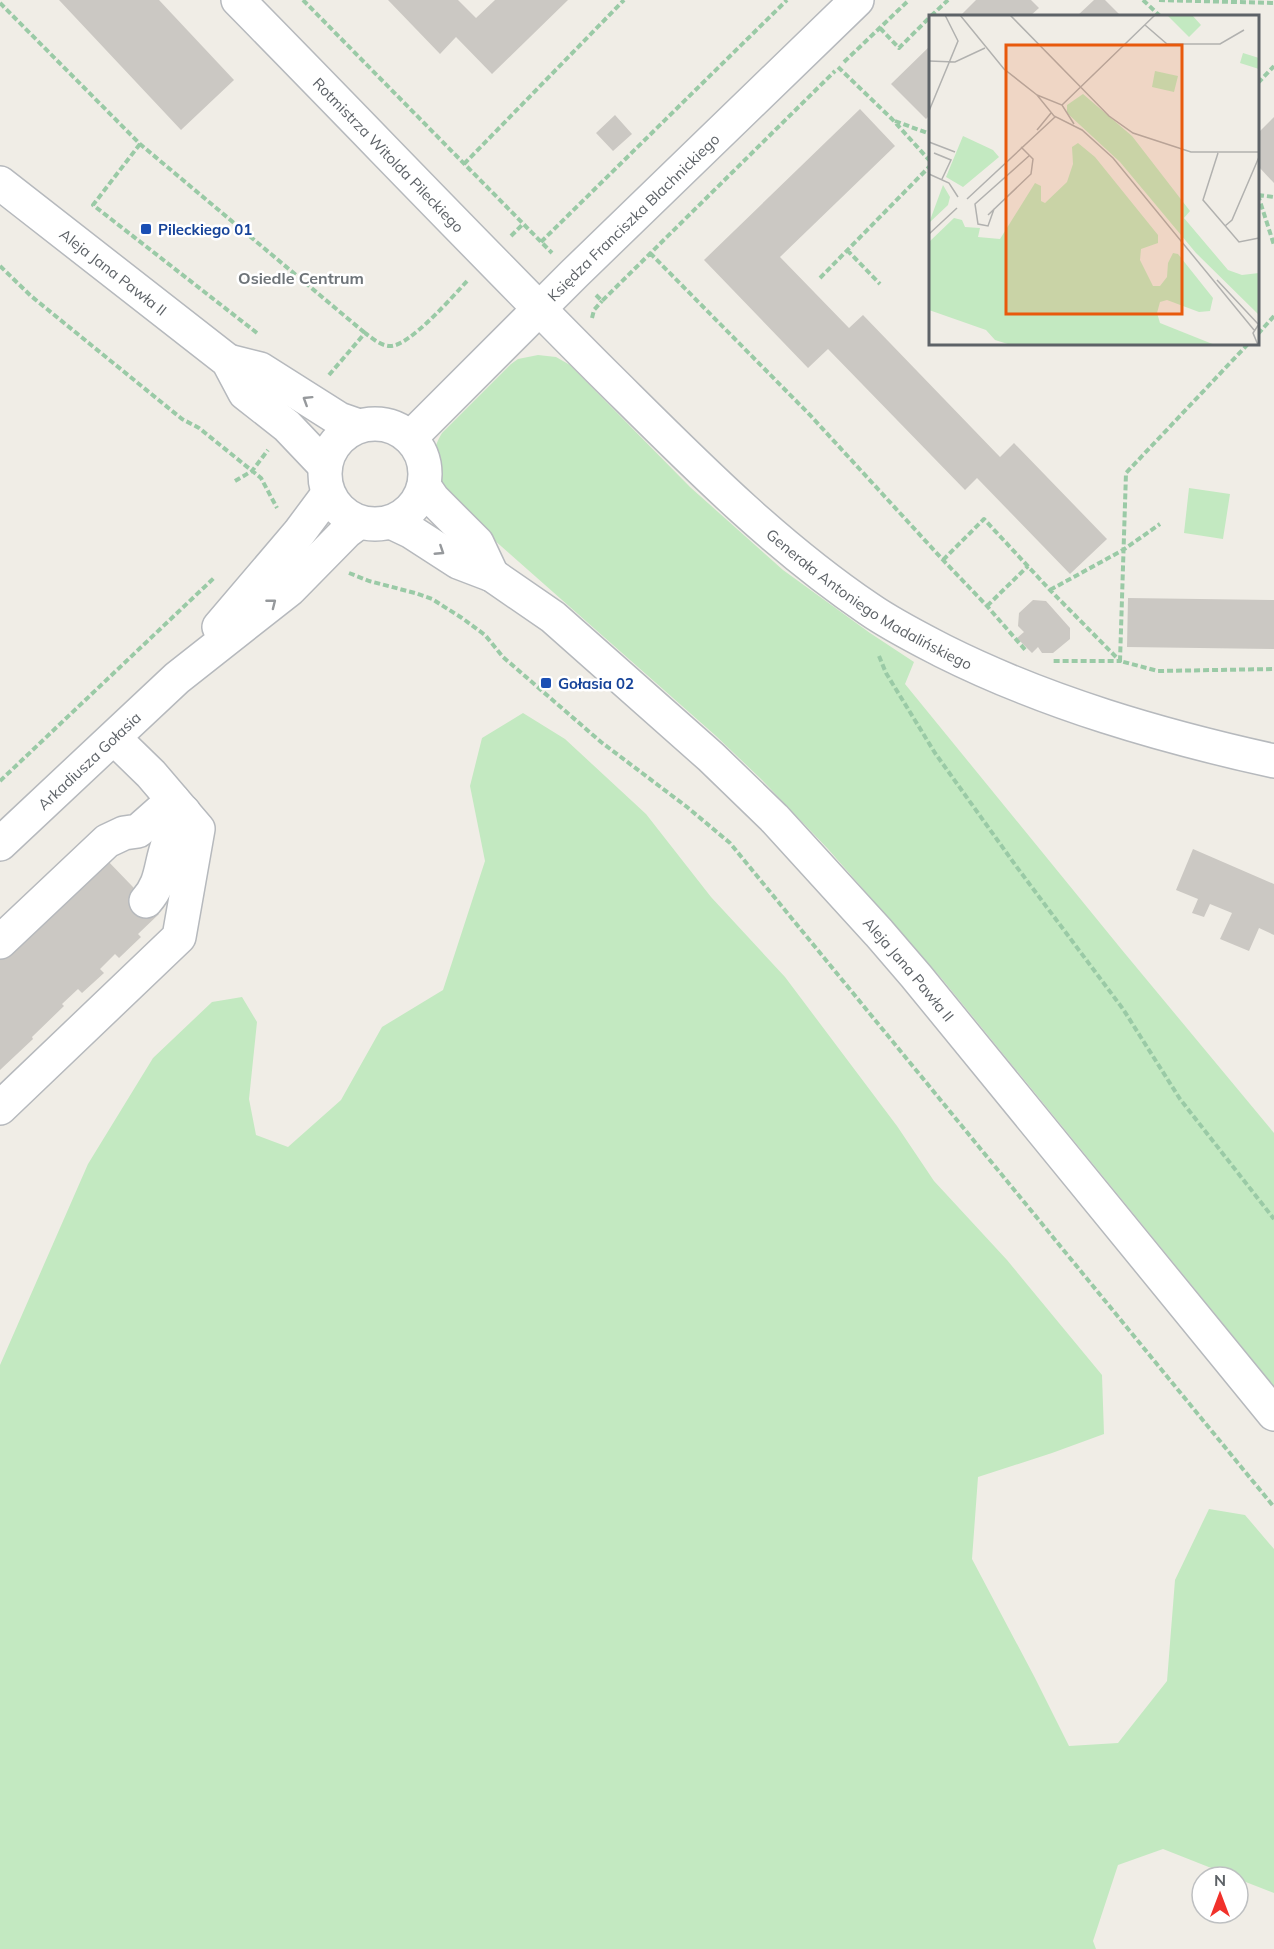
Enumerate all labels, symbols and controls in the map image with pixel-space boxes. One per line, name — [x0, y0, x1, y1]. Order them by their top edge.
inset map — [929, 15, 1259, 345]
street label: Rotmistrza Witolda Pileckiego — [309, 73, 468, 236]
street label: Księdza Franciszka Blachnickiego — [543, 129, 723, 305]
place label: Pileckiego 01 — [158, 220, 252, 239]
marker: Pileckiego 01 — [139, 222, 153, 236]
street label: Aleja Jana Pawła II — [56, 224, 171, 319]
district label: Osiedle Centrum — [238, 268, 364, 288]
one-way arrow — [303, 395, 313, 407]
street label: Generała Antoniego Madalińskiego — [763, 524, 975, 673]
one-way arrow — [433, 544, 444, 555]
one-way arrow — [266, 600, 277, 611]
place label: Gołasia 02 — [558, 674, 634, 693]
marker: Gołasia 02 — [539, 676, 553, 690]
street label: Arkadiusza Gołasia — [33, 708, 145, 814]
street label: Aleja Jana Pawła II — [860, 913, 958, 1025]
north arrow — [1190, 1865, 1250, 1925]
text: N — [1214, 1870, 1226, 1890]

